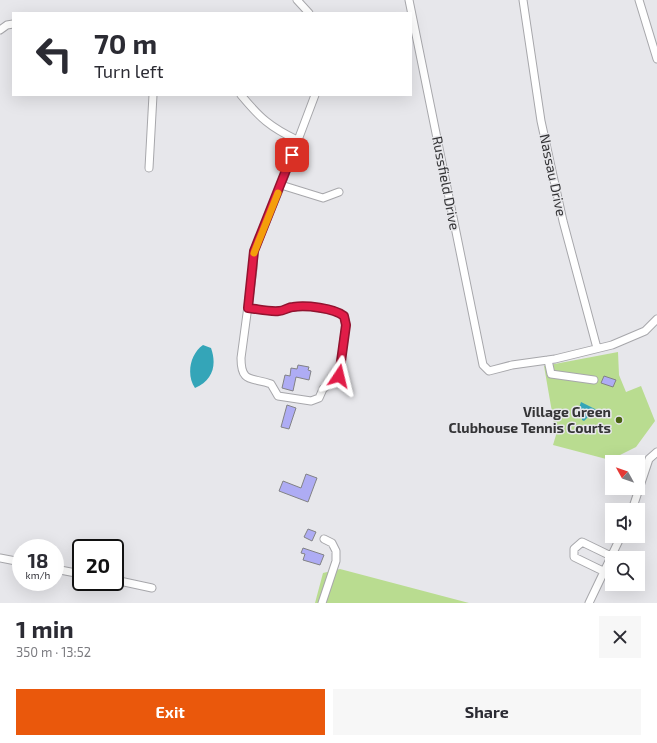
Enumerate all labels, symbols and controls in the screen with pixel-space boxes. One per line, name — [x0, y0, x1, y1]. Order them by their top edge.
text: 70 m — [94, 26, 157, 60]
icon: left — [28, 28, 80, 80]
text: Turn left — [94, 60, 164, 82]
street label: Nassau Drive — [536, 132, 571, 218]
street label: Russfield Drive — [429, 134, 464, 231]
pin — [275, 138, 309, 172]
icon: arrive — [281, 144, 303, 166]
position arrow — [318, 355, 360, 397]
place label: Village Green Clubhouse Tennis Courts — [449, 403, 611, 436]
marker: Village Green Clubhouse Tennis Courts — [614, 415, 624, 425]
north arrow — [605, 455, 645, 495]
map controls — [605, 455, 645, 591]
button: sound — [605, 503, 645, 543]
speed limit sign: 20 — [72, 539, 124, 591]
text: 18 — [27, 548, 49, 572]
button: search — [605, 551, 645, 591]
text: km/h — [26, 569, 50, 581]
text: 1 min — [16, 614, 74, 643]
button: close — [599, 616, 641, 658]
text: 350 m · 13:52 — [16, 644, 91, 660]
button: Exit — [16, 689, 325, 735]
button: Share — [333, 689, 641, 735]

